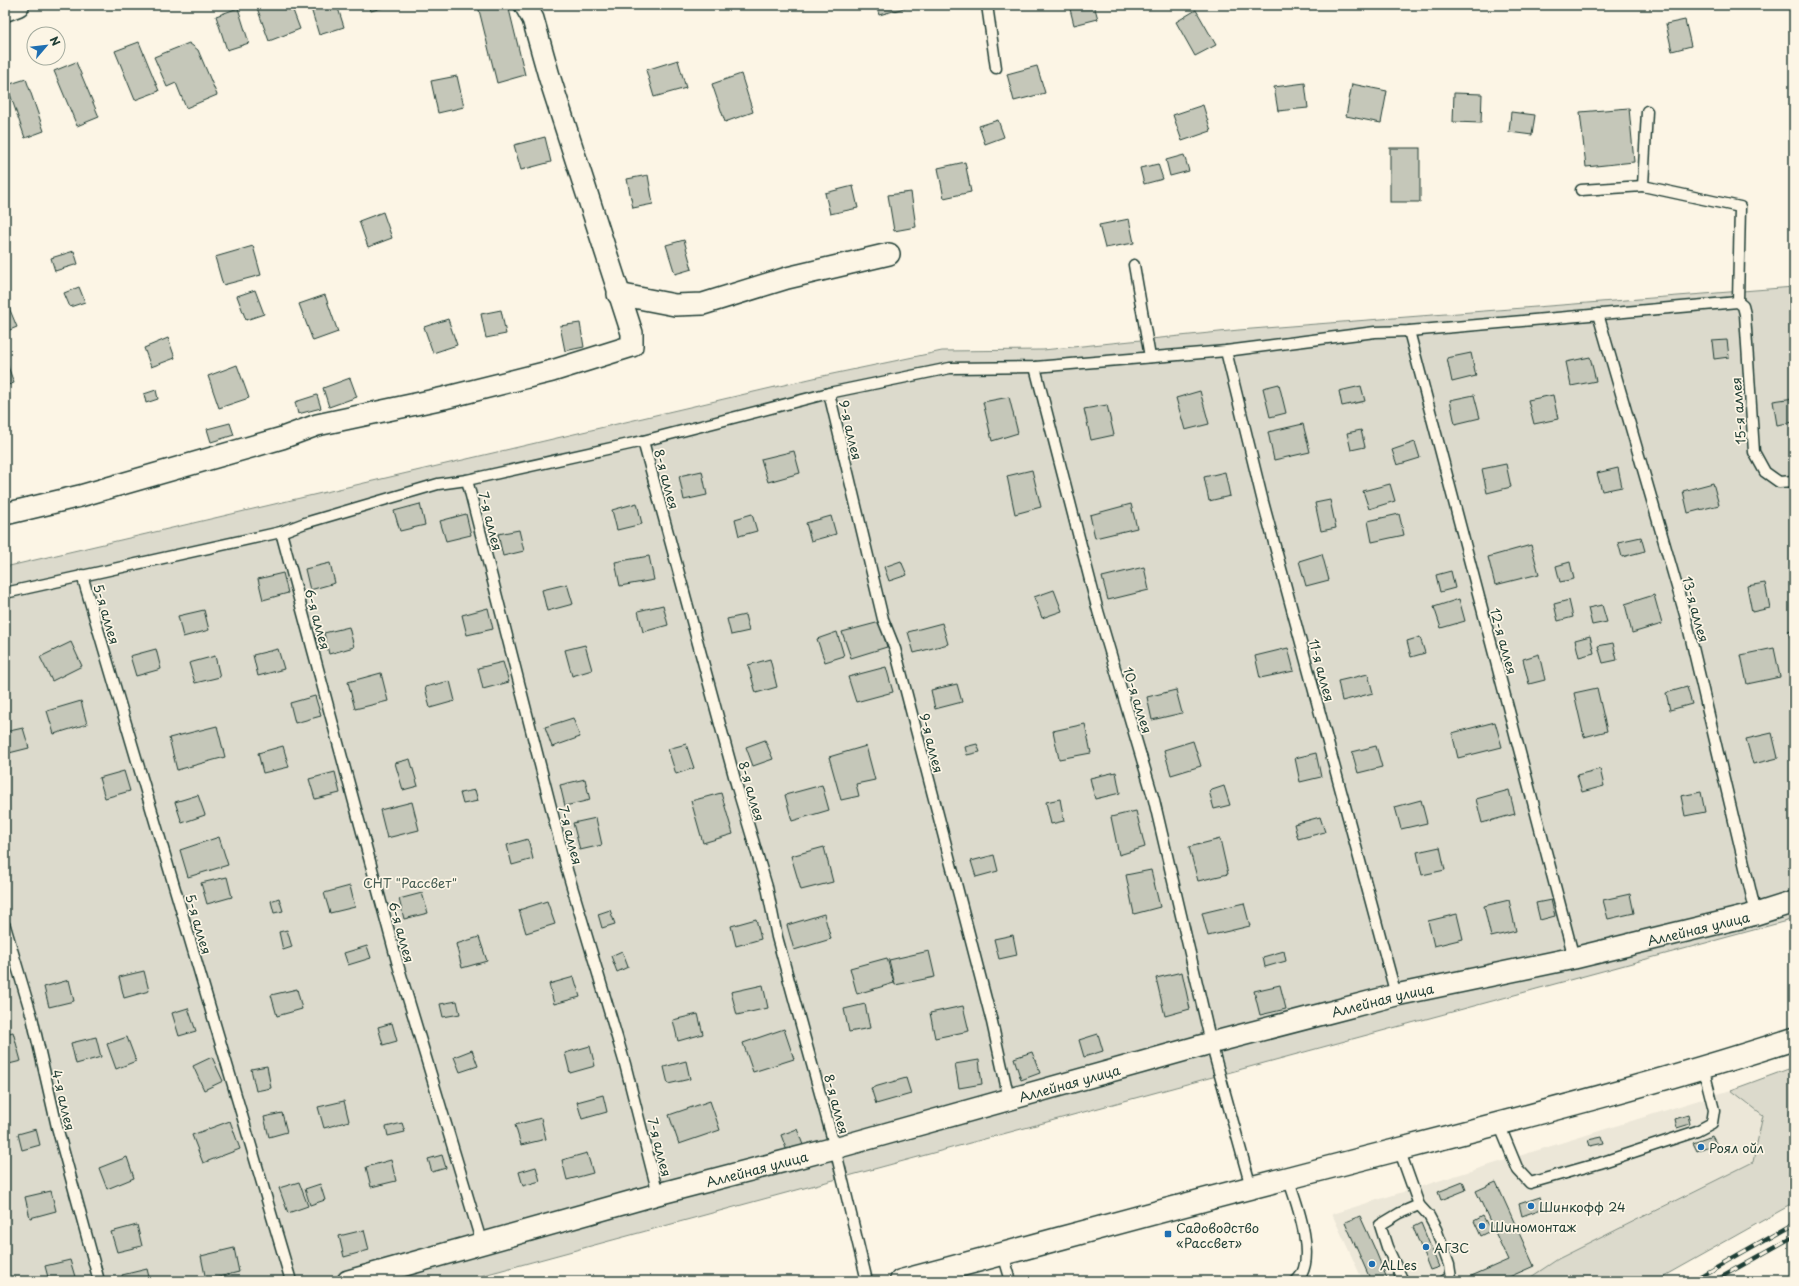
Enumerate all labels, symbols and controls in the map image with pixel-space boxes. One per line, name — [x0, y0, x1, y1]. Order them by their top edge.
north arrow — [26, 26, 66, 66]
text: N — [46, 33, 65, 49]
street label: 15-я аллея — [1726, 377, 1750, 445]
street label: 9-я аллея — [835, 398, 867, 462]
street label: 8-я аллея — [650, 447, 684, 511]
street label: 7-я аллея — [474, 489, 508, 553]
street label: 13-я аллея — [1678, 574, 1714, 644]
street label: 5-я аллея — [89, 582, 125, 646]
street label: 6-я аллея — [301, 586, 335, 652]
street label: 12-я аллея — [1486, 606, 1522, 676]
street label: 11-я аллея — [1305, 637, 1339, 703]
street label: 10-я аллея — [1119, 664, 1157, 736]
street label: 9-я аллея — [915, 711, 949, 775]
street label: 8-я аллея — [734, 759, 770, 823]
street label: 7-я аллея — [554, 803, 588, 867]
park label: СНТ "Рассвет" — [363, 873, 457, 892]
street label: 5-я аллея — [181, 892, 217, 956]
street label: 6-я аллея — [385, 899, 419, 965]
street label: Аллейная улица — [1645, 906, 1752, 949]
street label: Аллейная улица — [1329, 978, 1436, 1021]
street label: Аллейная улица — [1016, 1059, 1123, 1106]
street label: 4-я аллея — [48, 1068, 80, 1132]
street label: 8-я аллея — [820, 1072, 854, 1136]
street label: 7-я аллея — [643, 1115, 677, 1179]
place label: Роял ойл — [1709, 1138, 1764, 1157]
marker: Роял ойл — [1696, 1142, 1706, 1152]
street label: Аллейная улица — [704, 1146, 811, 1191]
place label: Шинкофф 24 — [1539, 1197, 1626, 1216]
marker: Шинкофф 24 — [1526, 1201, 1536, 1211]
place label: Шиномонтаж — [1490, 1217, 1577, 1236]
place label: Садоводство «Рассвет» — [1176, 1218, 1259, 1252]
marker: Шиномонтаж — [1477, 1221, 1487, 1231]
marker: Садоводство «Рассвет» — [1163, 1229, 1173, 1239]
place label: АГЗС — [1434, 1238, 1469, 1257]
marker: АГЗС — [1421, 1242, 1431, 1252]
place label: ALLes — [1380, 1255, 1417, 1274]
marker: ALLes — [1367, 1259, 1377, 1269]

